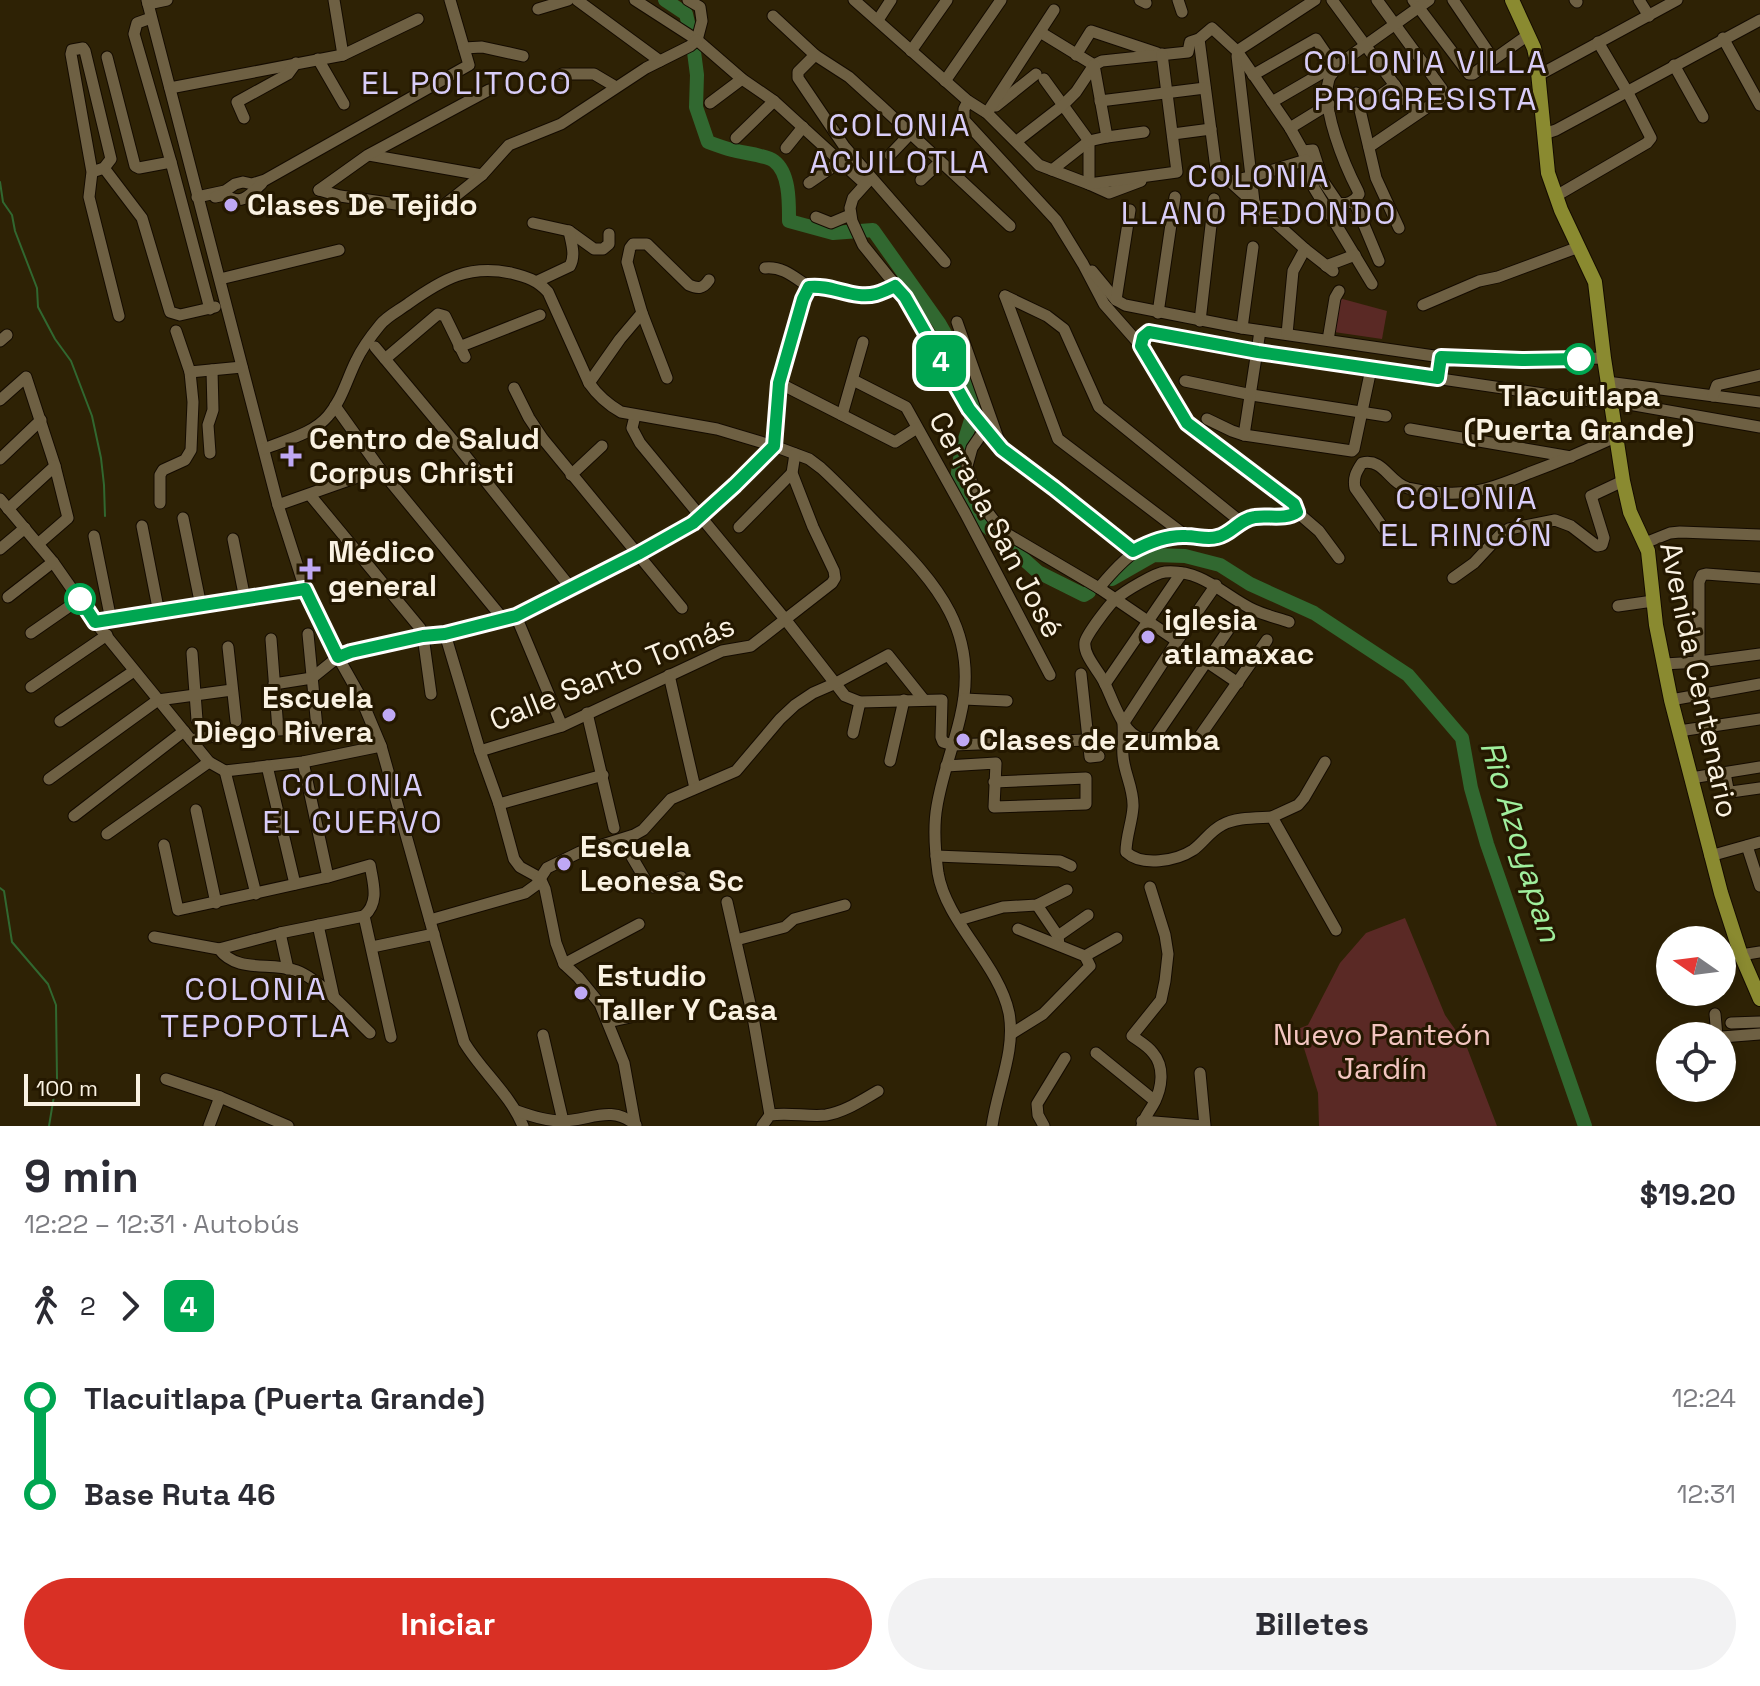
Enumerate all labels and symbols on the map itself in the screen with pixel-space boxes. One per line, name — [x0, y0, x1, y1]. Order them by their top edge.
district label: COLONIA VILLA PROGRESISTA — [1303, 42, 1549, 119]
district label: EL POLITOCO — [361, 63, 573, 103]
district label: COLONIA ACUILOTLA — [809, 105, 991, 182]
district label: COLONIA LLANO REDONDO — [1121, 156, 1397, 233]
place label: Clases De Tejido — [247, 185, 478, 224]
marker: Clases De Tejido — [222, 196, 240, 214]
line badge: 4 — [915, 335, 967, 387]
marker: Tlacuitlapa (Puerta Grande) — [1564, 344, 1594, 374]
place label: Tlacuitlapa (Puerta Grande) — [1463, 376, 1695, 449]
street label: Cerrada San José — [920, 405, 1073, 645]
place label: Centro de Salud Corpus Christi — [309, 419, 540, 492]
marker: Centro de Salud Corpus Christi — [280, 445, 302, 467]
district label: COLONIA EL RINCÓN — [1380, 478, 1554, 555]
place label: Médico general — [328, 532, 437, 605]
street label: Avenida Centenario — [1651, 539, 1748, 821]
marker: Médico general — [299, 558, 321, 580]
unlabelled marker — [65, 584, 95, 614]
place label: iglesia atlamaxac — [1164, 600, 1314, 673]
street label: Calle Santo Tomás — [484, 606, 740, 739]
marker: iglesia atlamaxac — [1139, 628, 1157, 646]
place label: Escuela Diego Rivera — [193, 678, 373, 751]
marker: Escuela Diego Rivera — [380, 706, 398, 724]
place label: Clases de zumba — [979, 720, 1220, 759]
marker: Clases de zumba — [954, 731, 972, 749]
water label: Rio Azoyapan — [1471, 736, 1571, 948]
district label: COLONIA EL CUERVO — [262, 765, 444, 842]
place label: Escuela Leonesa Sc — [580, 827, 744, 900]
marker: Escuela Leonesa Sc — [555, 855, 573, 873]
north arrow — [1656, 926, 1736, 1006]
place label: Estudio Taller Y Casa — [597, 956, 777, 1029]
district label: COLONIA TEPOPOTLA — [160, 969, 352, 1046]
marker: Estudio Taller Y Casa — [572, 984, 590, 1002]
park label: Nuevo Panteón Jardín — [1273, 1015, 1491, 1088]
scale bar — [24, 1070, 140, 1106]

